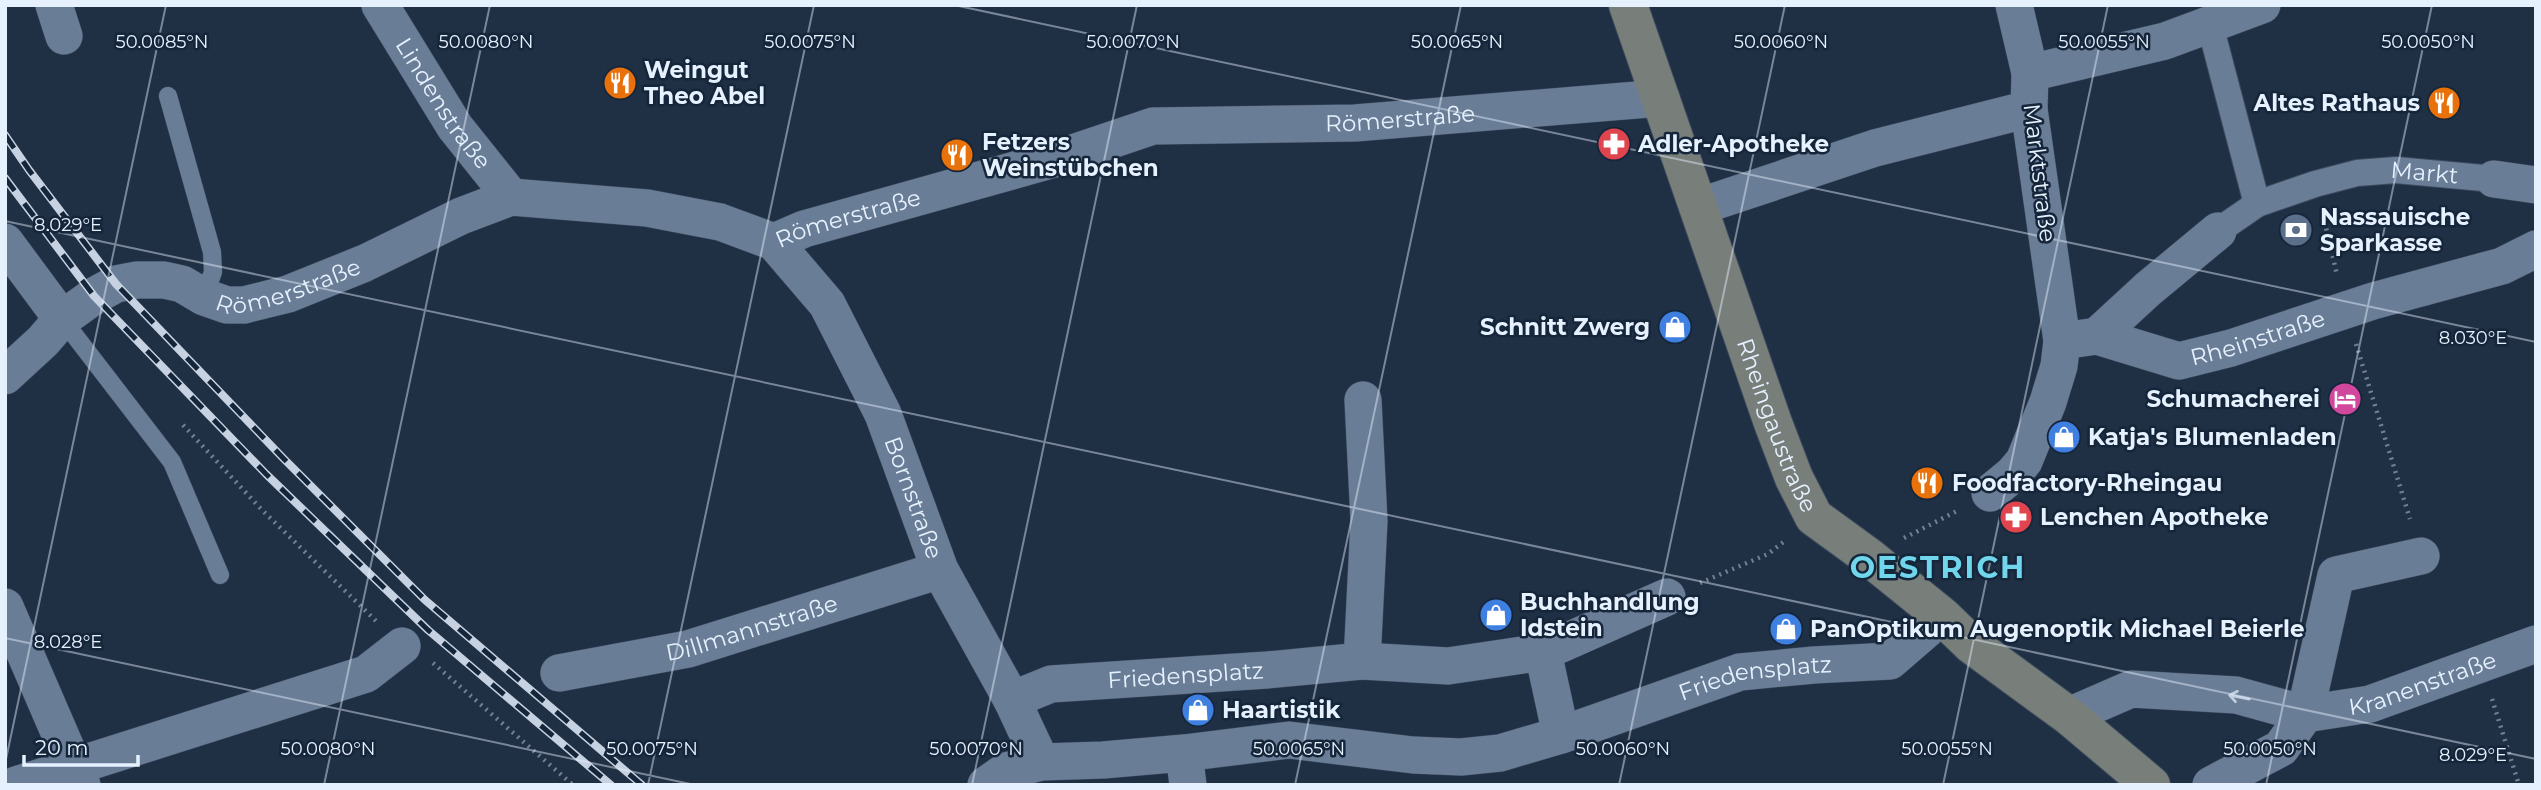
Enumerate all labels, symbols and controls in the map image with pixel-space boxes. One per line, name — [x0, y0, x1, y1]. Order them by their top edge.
text: 50.0085°N — [116, 31, 208, 53]
text: 50.0080°N — [439, 31, 533, 53]
text: 50.0075°N — [764, 31, 856, 53]
text: 50.0070°N — [1086, 31, 1180, 53]
text: 50.0065°N — [1411, 31, 1503, 53]
text: 50.0060°N — [1734, 31, 1828, 53]
text: 50.0055°N — [2058, 31, 2150, 53]
text: 50.0050°N — [2381, 31, 2475, 53]
street label: Lindenstraße — [390, 33, 497, 175]
place label: Weingut Theo Abel — [644, 56, 765, 110]
restaurant icon: Weingut Theo Abel — [601, 64, 639, 102]
restaurant icon: Altes Rathaus — [2425, 84, 2463, 122]
place label: Altes Rathaus — [2253, 89, 2420, 117]
street label: Römerstraße — [1325, 99, 1476, 137]
street label: Marktstraße — [2018, 102, 2062, 244]
pharmacy icon: Adler-Apotheke — [1595, 125, 1633, 163]
place label: Fetzers Weinstübchen — [982, 128, 1159, 182]
place label: Adler-Apotheke — [1637, 130, 1829, 158]
restaurant icon: Fetzers Weinstübchen — [938, 136, 976, 174]
street label: Markt — [2390, 156, 2460, 190]
street label: Römerstraße — [771, 183, 924, 254]
place label: Nassauische Sparkasse — [2320, 203, 2470, 257]
bank icon: Nassauische Sparkasse — [2277, 211, 2315, 249]
text: 8.029°E — [34, 214, 102, 236]
street label: Römerstraße — [212, 252, 365, 320]
street label: Rheinstraße — [2187, 304, 2329, 372]
shop icon: Schnitt Zwerg — [1656, 308, 1694, 346]
place label: Schnitt Zwerg — [1480, 313, 1650, 341]
text: 8.030°E — [2439, 327, 2507, 349]
street label: Rheingaustraße — [1731, 335, 1823, 517]
hotel icon: Schumacherei — [2326, 380, 2364, 418]
place label: Schumacherei — [2147, 385, 2320, 413]
shop icon: Katja's Blumenladen — [2045, 418, 2083, 456]
place label: Katja's Blumenladen — [2088, 423, 2337, 451]
street label: Bornstraße — [878, 433, 949, 563]
restaurant icon: Foodfactory-Rheingau — [1908, 464, 1946, 502]
place label: Foodfactory-Rheingau — [1952, 469, 2222, 497]
pharmacy icon: Lenchen Apotheke — [1997, 498, 2035, 536]
place label: Lenchen Apotheke — [2040, 503, 2269, 531]
district label: OESTRICH — [1850, 549, 2026, 586]
place label: Buchhandlung Idstein — [1520, 588, 1700, 642]
street label: Dillmannstraße — [663, 589, 841, 667]
shop icon: Buchhandlung Idstein — [1477, 596, 1515, 634]
shop icon: PanOptikum Augenoptik Michael Beierle — [1767, 610, 1805, 648]
place label: PanOptikum Augenoptik Michael Beierle — [1810, 615, 2305, 643]
text: 8.028°E — [34, 631, 102, 653]
street label: Kranenstraße — [2347, 646, 2500, 721]
street label: Friedensplatz — [1675, 650, 1832, 707]
street label: Friedensplatz — [1107, 656, 1264, 694]
one-way arrow — [2228, 690, 2251, 704]
shop icon: Haartistik — [1179, 691, 1217, 729]
place label: Haartistik — [1222, 696, 1341, 724]
scale bar — [24, 724, 138, 768]
text: 20 m — [35, 735, 89, 760]
text: 50.0080°N — [281, 738, 375, 760]
text: 50.0075°N — [606, 738, 698, 760]
text: 50.0070°N — [929, 738, 1023, 760]
text: 50.0065°N — [1253, 738, 1345, 760]
text: 50.0060°N — [1576, 738, 1670, 760]
text: 50.0055°N — [1901, 738, 1993, 760]
text: 50.0050°N — [2223, 738, 2317, 760]
text: 8.029°E — [2439, 744, 2507, 766]

